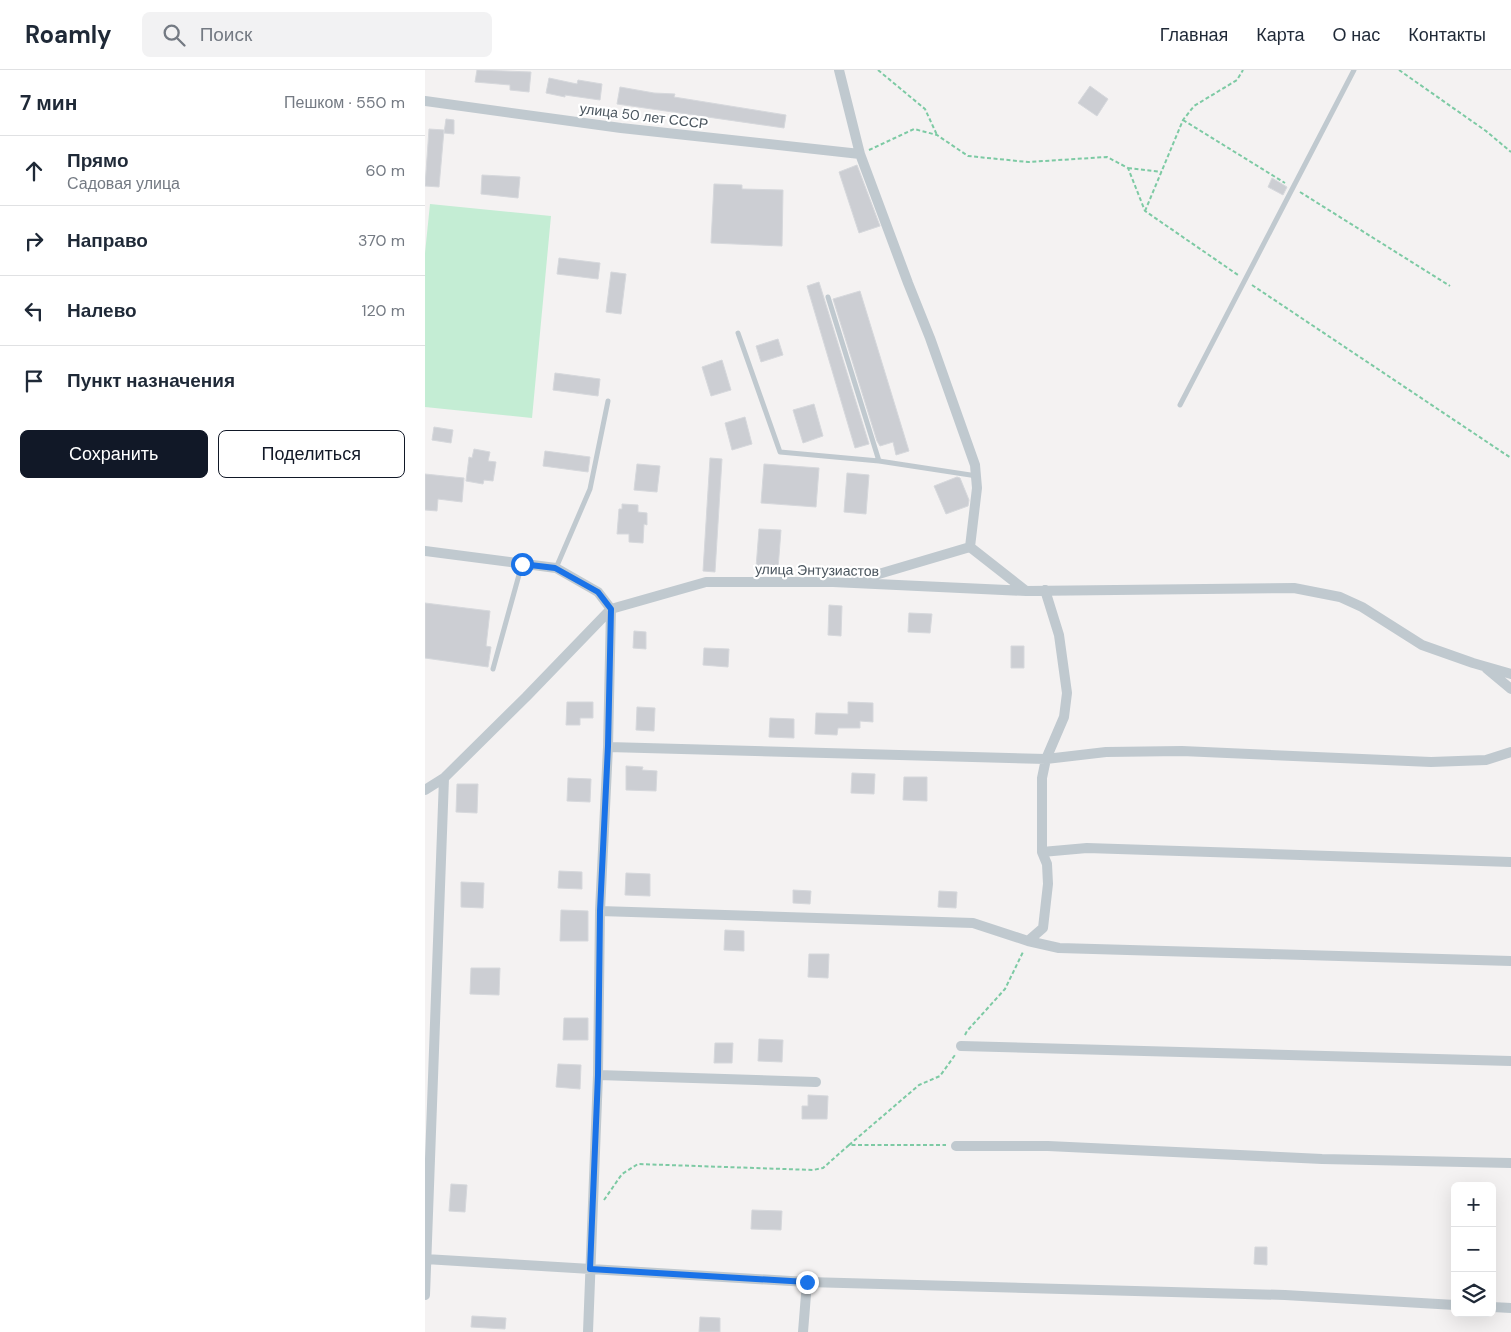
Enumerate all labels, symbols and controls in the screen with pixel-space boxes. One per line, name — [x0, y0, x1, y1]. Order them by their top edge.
search box — [142, 12, 492, 57]
text: Roamly — [25, 19, 112, 50]
icon: search — [160, 21, 188, 49]
text: Поиск — [200, 22, 252, 47]
text: Главная — [1160, 23, 1228, 47]
text: Карта — [1256, 23, 1305, 47]
text: О нас — [1333, 23, 1380, 47]
text: Контакты — [1408, 23, 1486, 47]
text: 7 мин — [20, 89, 77, 117]
text: Пешком · 550 m — [284, 92, 405, 113]
street label: улица 50 лет СССР — [579, 99, 709, 133]
text: Прямо — [67, 148, 129, 173]
icon: ahead — [20, 157, 48, 185]
text: 60 m — [365, 160, 405, 181]
text: Садовая улица — [67, 173, 180, 194]
icon: right — [20, 227, 48, 255]
text: Направо — [67, 228, 148, 253]
text: 370 m — [358, 230, 405, 251]
icon: left — [20, 297, 48, 325]
text: Налево — [67, 298, 137, 323]
text: 120 m — [361, 300, 405, 321]
icon: arrive — [20, 367, 48, 395]
text: Пункт назначения — [67, 368, 235, 393]
button: Сохранить — [20, 430, 208, 478]
button: Поделиться — [218, 430, 405, 478]
route start — [511, 553, 534, 576]
street label: улица Энтузиастов — [755, 560, 879, 580]
map controls — [1451, 1182, 1496, 1317]
button: + — [1451, 1182, 1496, 1227]
button: − — [1451, 1227, 1496, 1272]
route end — [796, 1271, 819, 1294]
button: layers — [1451, 1272, 1496, 1317]

